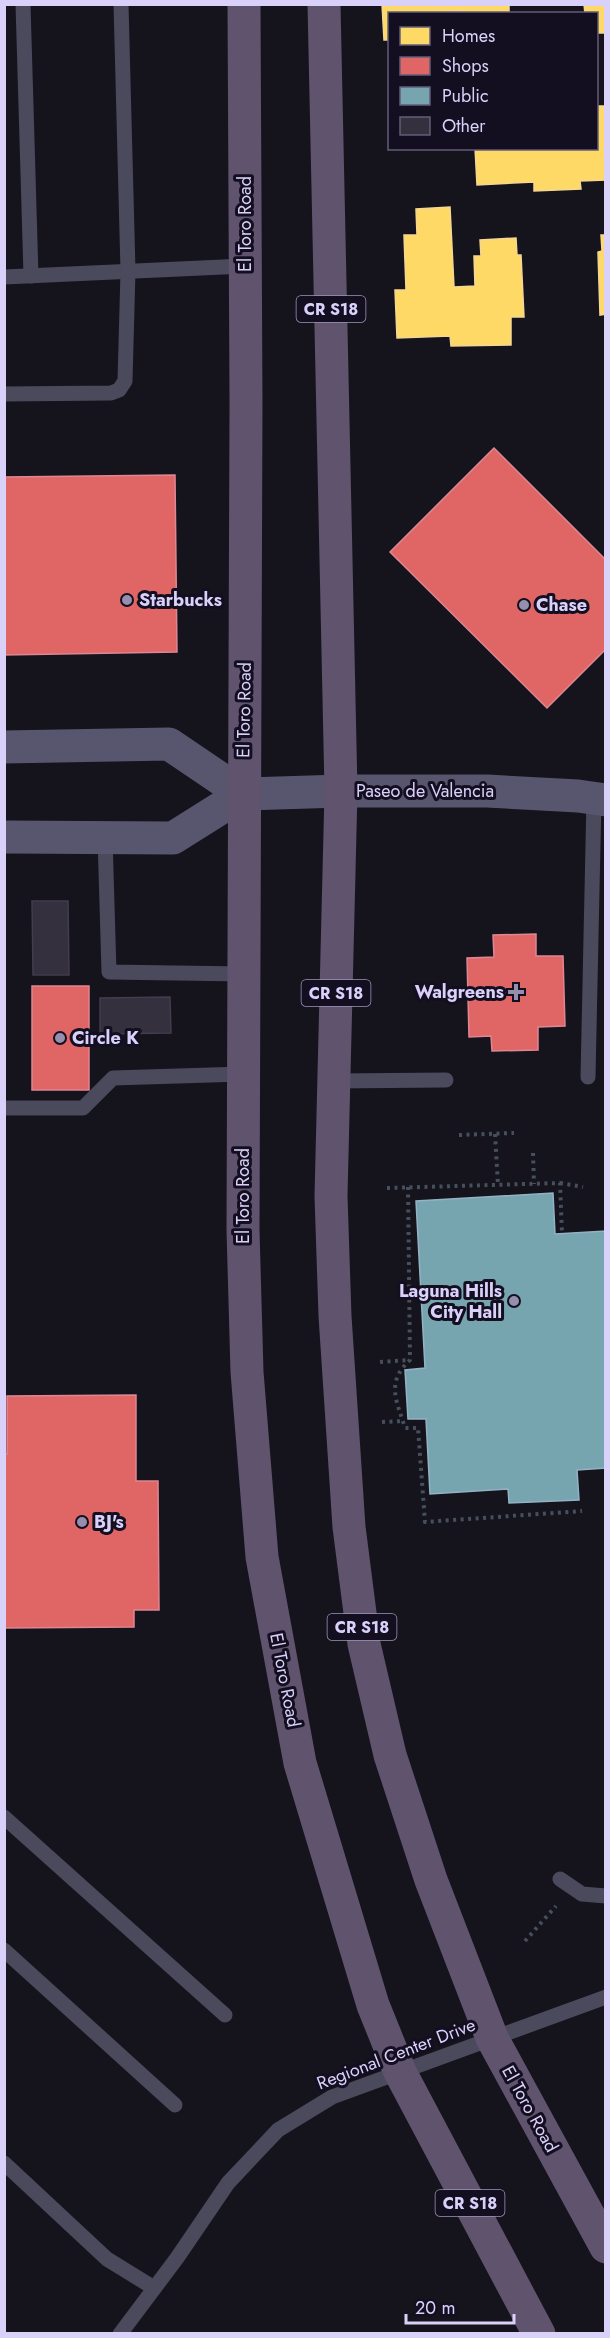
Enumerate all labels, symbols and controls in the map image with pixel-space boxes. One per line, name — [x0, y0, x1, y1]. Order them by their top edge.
legend — [388, 12, 598, 150]
text: Homes — [442, 23, 495, 49]
text: Shops — [442, 53, 489, 79]
text: Public — [442, 83, 489, 109]
text: Other — [442, 113, 486, 139]
street label: El Toro Road — [232, 176, 258, 272]
road number: CR S18 — [296, 296, 366, 322]
place label: Starbucks — [139, 587, 222, 613]
place label: Chase — [536, 592, 587, 618]
marker: Starbucks — [120, 593, 134, 607]
marker: Chase — [517, 598, 531, 612]
street label: El Toro Road — [230, 662, 258, 758]
street label: Paseo de Valencia — [356, 778, 494, 804]
place label: Walgreens — [415, 979, 504, 1005]
road number: CR S18 — [302, 980, 370, 1006]
marker: Walgreens — [509, 985, 523, 999]
place label: Circle K — [72, 1025, 139, 1051]
marker: Circle K — [53, 1031, 67, 1045]
street label: El Toro Road — [230, 1148, 256, 1244]
place label: Laguna Hills City Hall — [399, 1278, 502, 1325]
marker: Laguna Hills City Hall — [507, 1294, 521, 1308]
place label: BJ's — [94, 1509, 124, 1535]
marker: BJ's — [75, 1515, 89, 1529]
road number: CR S18 — [328, 1614, 397, 1640]
street label: El Toro Road — [263, 1631, 307, 1729]
street label: Regional Center Drive — [313, 2012, 479, 2096]
street label: El Toro Road — [495, 2061, 565, 2157]
road number: CR S18 — [436, 2190, 504, 2216]
scale bar — [406, 2287, 514, 2325]
text: 20 m — [415, 2295, 455, 2321]

